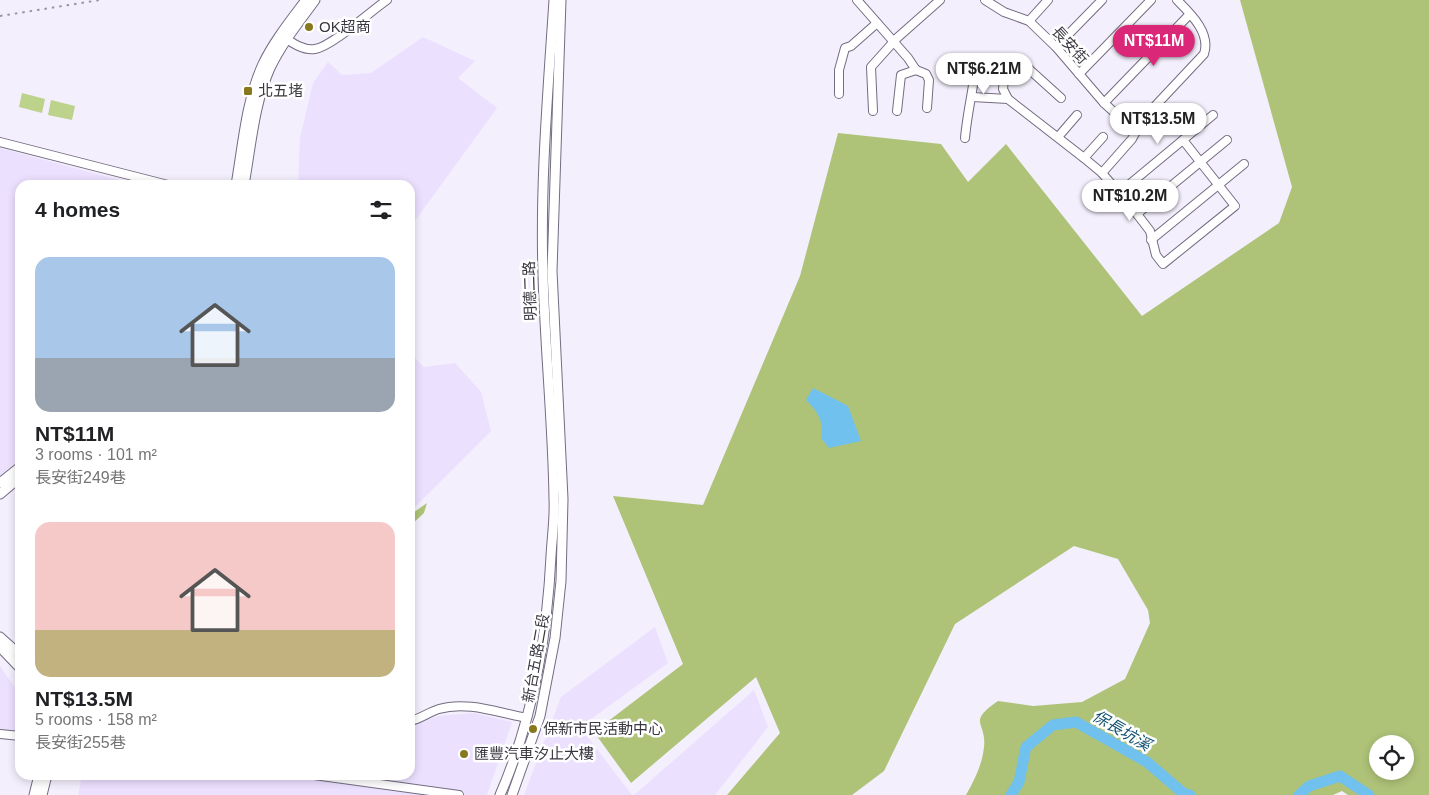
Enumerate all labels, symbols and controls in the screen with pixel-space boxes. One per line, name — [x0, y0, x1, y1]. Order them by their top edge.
place label: OK超商 — [319, 18, 371, 35]
marker: OK超商 — [303, 21, 315, 33]
street label: 長安街 — [1049, 22, 1092, 67]
pin: NT$11M — [1113, 24, 1195, 67]
text: NT$11M — [1124, 32, 1184, 49]
pin: NT$6.21M — [932, 52, 1036, 95]
text: NT$6.21M — [947, 60, 1021, 77]
place label: 北五堵 — [258, 82, 303, 99]
marker: 北五堵 — [242, 85, 254, 97]
pin: NT$13.5M — [1106, 102, 1210, 145]
text: NT$13.5M — [1121, 110, 1195, 127]
pin: NT$10.2M — [1078, 180, 1182, 222]
text: NT$10.2M — [1093, 187, 1167, 204]
icon: filters — [367, 196, 395, 224]
text: 4 homes — [35, 198, 120, 221]
street label: 明德二路 — [520, 261, 539, 321]
icon: home — [170, 290, 260, 380]
text: NT$11M — [35, 422, 114, 445]
text: 3 rooms · 101 m² — [35, 446, 157, 463]
text: 長安街249巷 — [35, 469, 126, 486]
icon: home — [170, 555, 260, 645]
street label: 新台五路二段 — [519, 612, 552, 704]
text: NT$13.5M — [35, 687, 133, 710]
water label: 保長坑溪 — [1090, 707, 1155, 755]
text: 5 rooms · 158 m² — [35, 711, 157, 728]
place label: 保新市民活動中心 — [543, 720, 663, 737]
marker: 保新市民活動中心 — [527, 723, 539, 735]
text: 長安街255巷 — [35, 734, 126, 751]
map controls — [1369, 735, 1414, 780]
button: locate — [1369, 735, 1414, 780]
place label: 匯豐汽車汐止大樓 — [474, 745, 594, 762]
marker: 匯豐汽車汐止大樓 — [458, 748, 470, 760]

